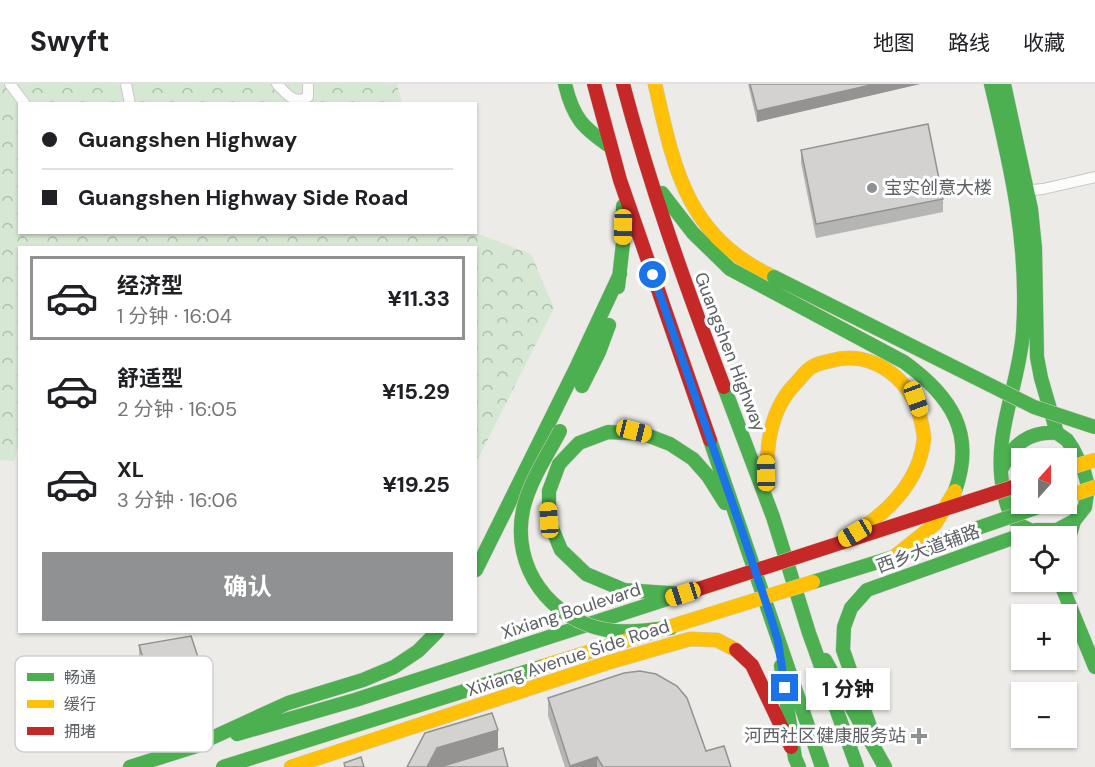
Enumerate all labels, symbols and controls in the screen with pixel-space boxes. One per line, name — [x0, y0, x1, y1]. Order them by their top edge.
text: Swyft — [30, 23, 109, 60]
text: 地图 — [873, 29, 915, 57]
text: 路线 — [948, 29, 990, 57]
text: 收藏 — [1023, 29, 1065, 57]
text: Guangshen Highway — [78, 125, 297, 154]
place label: 宝实创意大楼 — [884, 176, 992, 200]
marker: 宝实创意大楼 — [865, 181, 879, 195]
text: Guangshen Highway Side Road — [78, 183, 408, 212]
car — [614, 209, 632, 245]
route start — [639, 261, 666, 288]
street label: Guangshen Highway — [689, 269, 771, 435]
icon: car — [45, 271, 99, 325]
text: 经济型 — [117, 271, 183, 300]
text: ¥11.33 — [388, 284, 450, 313]
text: 1 分钟 · 16:04 — [117, 303, 232, 329]
icon: car — [45, 364, 99, 418]
text: 舒适型 — [117, 364, 183, 393]
text: ¥15.29 — [382, 377, 450, 406]
car — [901, 379, 931, 419]
text: 2 分钟 · 16:05 — [117, 396, 237, 422]
car — [614, 418, 654, 444]
north arrow — [1011, 448, 1077, 514]
map controls — [1011, 448, 1077, 748]
text: XL — [117, 455, 144, 484]
car — [757, 455, 775, 491]
icon: car — [45, 457, 99, 511]
text: ¥19.25 — [382, 470, 450, 499]
text: 3 分钟 · 16:06 — [117, 487, 238, 513]
car — [539, 501, 559, 539]
car — [835, 516, 875, 550]
street label: 西乡大道辅路 — [873, 519, 983, 579]
button: locate — [1011, 526, 1077, 592]
button: 确认 — [42, 552, 453, 621]
street label: Xixiang Boulevard — [498, 577, 644, 645]
car — [663, 580, 703, 608]
button: + — [1011, 604, 1077, 670]
street label: Xixiang Avenue Side Road — [463, 614, 673, 702]
legend — [15, 656, 213, 752]
text: 畅通 — [64, 667, 96, 688]
callout: 1 分钟 — [806, 667, 890, 709]
route end — [771, 674, 798, 701]
text: 1 分钟 — [822, 676, 874, 702]
button: − — [1011, 682, 1077, 748]
text: 缓行 — [64, 694, 96, 715]
text: 拥堵 — [64, 721, 96, 742]
place label: 河西社区健康服务站 — [744, 724, 906, 748]
marker: 河西社区健康服务站 — [910, 727, 928, 745]

